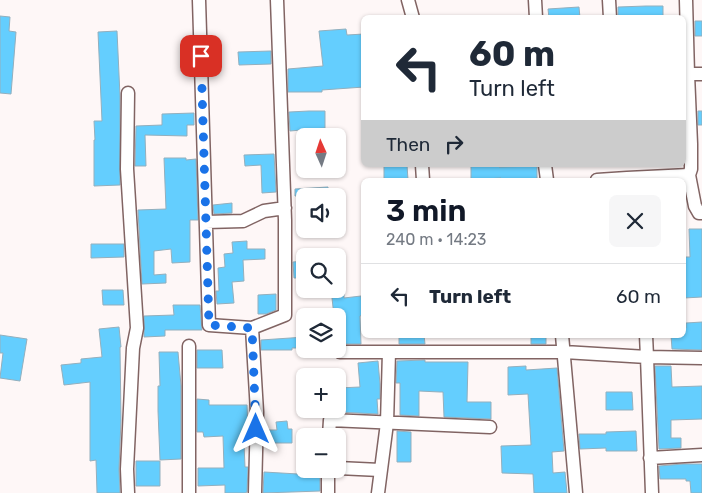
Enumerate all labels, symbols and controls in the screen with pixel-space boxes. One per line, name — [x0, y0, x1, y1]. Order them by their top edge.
text: 60 m — [469, 33, 555, 75]
pin — [180, 35, 222, 77]
icon: left — [386, 35, 451, 100]
icon: arrive — [187, 42, 215, 70]
text: Turn left — [469, 75, 555, 102]
north arrow — [296, 128, 346, 178]
map controls — [296, 128, 346, 478]
icon: right — [440, 130, 468, 158]
text: Then — [386, 133, 430, 156]
button: sound — [296, 188, 346, 238]
text: 3 min — [386, 193, 466, 229]
button: close — [609, 195, 661, 247]
text: 240 m · 14:23 — [386, 230, 486, 249]
button: search — [296, 248, 346, 298]
icon: left — [386, 282, 414, 310]
text: Turn left — [429, 285, 511, 308]
text: 60 m — [616, 285, 661, 308]
button: layers — [296, 308, 346, 358]
button: + — [296, 368, 346, 418]
position arrow — [229, 402, 281, 454]
button: − — [296, 428, 346, 478]

